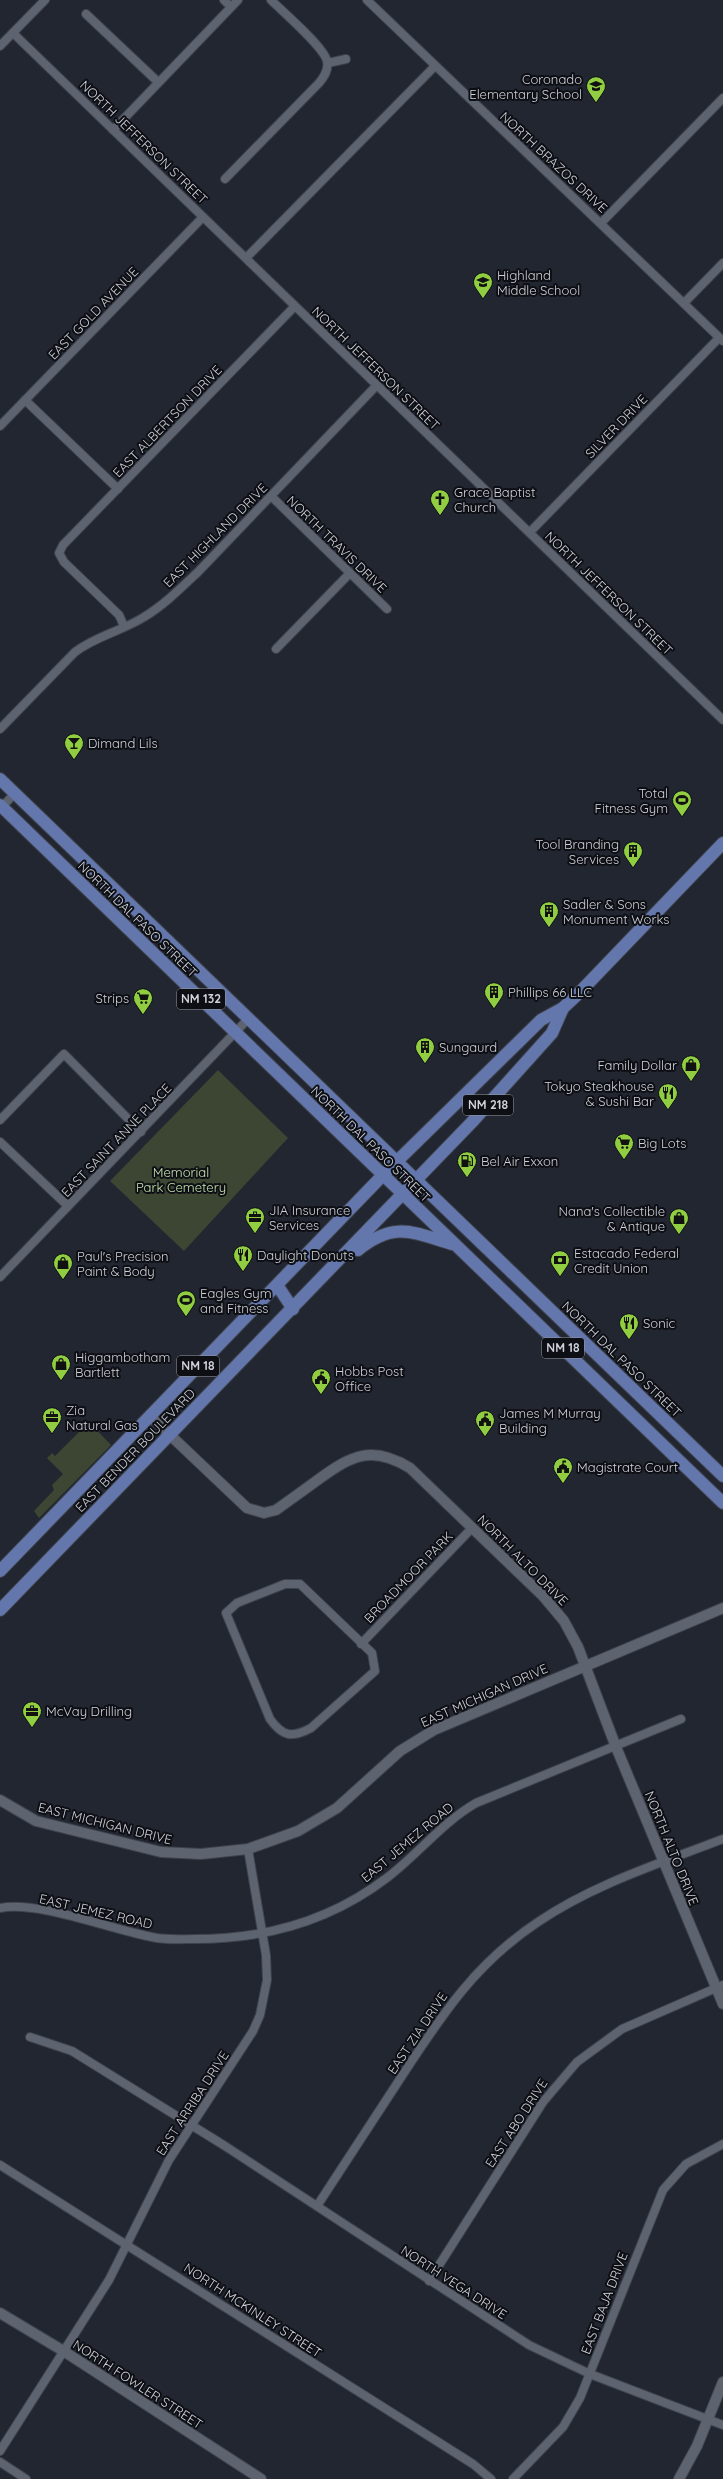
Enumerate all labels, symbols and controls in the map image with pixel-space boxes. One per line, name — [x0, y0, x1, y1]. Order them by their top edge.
place label: Coronado Elementary School — [469, 71, 582, 102]
school or university icon: Coronado Elementary School — [585, 75, 607, 103]
street label: NORTH JEFFERSON STREET — [77, 77, 211, 207]
street label: NORTH BRAZOS DRIVE — [497, 108, 611, 216]
street label: EAST GOLD AVENUE — [45, 263, 141, 363]
place label: Highland Middle School — [497, 267, 580, 298]
school or university icon: Highland Middle School — [472, 271, 494, 299]
street label: NORTH JEFFERSON STREET — [309, 303, 443, 433]
street label: EAST ALBERTSON DRIVE — [109, 362, 225, 480]
street label: SILVER DRIVE — [582, 391, 650, 461]
street label: EAST HIGHLAND DRIVE — [160, 480, 270, 590]
place label: Grace Baptist Church — [454, 484, 535, 515]
church icon: Grace Baptist Church — [429, 488, 451, 516]
street label: NORTH TRAVIS DRIVE — [284, 492, 390, 596]
street label: NORTH JEFFERSON STREET — [542, 528, 676, 658]
bar icon: Dimand Lils — [63, 732, 85, 760]
place label: Dimand Lils — [88, 735, 158, 751]
place label: Total Fitness Gym — [595, 785, 668, 816]
sports icon: Total Fitness Gym — [671, 789, 693, 817]
place label: Tool Branding Services — [535, 836, 619, 867]
building icon: Tool Branding Services — [622, 840, 644, 868]
street label: NORTH DAL PASO STREET — [75, 858, 201, 980]
place label: Sadler & Sons Monument Works — [563, 896, 669, 927]
building icon: Sadler & Sons Monument Works — [538, 900, 560, 928]
building icon: Phillips 66 LLC — [483, 981, 505, 1009]
place label: Phillips 66 LLC — [508, 984, 592, 1000]
supermarket icon: Strips — [132, 987, 154, 1015]
road number: NM 132 — [177, 989, 225, 1009]
place label: Strips — [96, 990, 129, 1006]
building icon: Sungaurd — [414, 1036, 436, 1064]
place label: Sungaurd — [439, 1039, 497, 1055]
shop icon: Family Dollar — [680, 1054, 702, 1082]
place label: Family Dollar — [597, 1057, 677, 1073]
place label: Tokyo Steakhouse & Sushi Bar — [544, 1078, 654, 1109]
street label: EAST SAINT ANNE PLACE — [58, 1080, 174, 1200]
restaurant icon: Tokyo Steakhouse & Sushi Bar — [657, 1082, 679, 1110]
street label: NORTH DAL PASO STREET — [308, 1083, 434, 1205]
road number: NM 218 — [463, 1095, 513, 1115]
supermarket icon: Big Lots — [613, 1132, 635, 1160]
place label: Big Lots — [638, 1135, 686, 1151]
fuel station icon: Bel Air Exxon — [456, 1150, 478, 1178]
place label: Bel Air Exxon — [481, 1153, 558, 1169]
park label: Memorial Park Cemetery — [136, 1164, 226, 1195]
place label: JIA Insurance Services — [269, 1202, 350, 1233]
place label: Nana's Collectible & Antique — [559, 1203, 665, 1234]
office icon: JIA Insurance Services — [244, 1206, 266, 1234]
shop icon: Nana's Collectible & Antique — [668, 1207, 690, 1235]
restaurant icon: Daylight Donuts — [232, 1244, 254, 1272]
place label: Estacado Federal Credit Union — [574, 1245, 679, 1276]
place label: Daylight Donuts — [257, 1247, 354, 1263]
place label: Paul's Precision Paint & Body — [77, 1248, 169, 1279]
bank icon: Estacado Federal Credit Union — [549, 1249, 571, 1277]
shop icon: Paul's Precision Paint & Body — [52, 1252, 74, 1280]
place label: Eagles Gym and Fitness — [200, 1285, 272, 1316]
sports icon: Eagles Gym and Fitness — [175, 1289, 197, 1317]
street label: NORTH DAL PASO STREET — [559, 1298, 685, 1420]
restaurant icon: Sonic — [618, 1312, 640, 1340]
place label: Sonic — [643, 1315, 675, 1331]
road number: NM 18 — [542, 1338, 584, 1358]
place label: Higgambotham Bartlett — [75, 1349, 170, 1380]
shop icon: Higgambotham Bartlett — [50, 1353, 72, 1381]
road number: NM 18 — [177, 1356, 219, 1376]
place label: Hobbs Post Office — [335, 1363, 404, 1394]
public building icon: Hobbs Post Office — [310, 1367, 332, 1395]
street label: EAST BENDER BOULEVARD — [72, 1385, 198, 1515]
place label: Zia Natural Gas — [66, 1402, 138, 1433]
place label: James M Murray Building — [499, 1405, 601, 1436]
office icon: Zia Natural Gas — [41, 1406, 63, 1434]
public building icon: James M Murray Building — [474, 1409, 496, 1437]
public building icon: Magistrate Court — [552, 1456, 574, 1484]
place label: Magistrate Court — [577, 1459, 678, 1475]
street label: NORTH ALTO DRIVE — [474, 1511, 572, 1609]
street label: BROADMOOR PARK — [360, 1528, 456, 1626]
street label: EAST MICHIGAN DRIVE — [418, 1660, 550, 1730]
office icon: McVay Drilling — [21, 1700, 43, 1728]
place label: McVay Drilling — [46, 1703, 132, 1719]
street label: NORTH ALTO DRIVE — [642, 1789, 702, 1907]
street label: EAST MICHIGAN DRIVE — [36, 1799, 174, 1847]
street label: EAST JEMEZ ROAD — [358, 1799, 456, 1885]
street label: EAST JEMEZ ROAD — [38, 1890, 154, 1932]
street label: EAST ZIA DRIVE — [384, 1989, 450, 2077]
street label: EAST ARRIBA DRIVE — [152, 2048, 232, 2158]
street label: EAST ABO DRIVE — [481, 2076, 551, 2170]
street label: NORTH VEGA DRIVE — [398, 2242, 510, 2322]
street label: EAST BAJA DRIVE — [577, 2250, 631, 2356]
street label: NORTH MCKINLEY STREET — [181, 2259, 325, 2361]
street label: NORTH FOWLER STREET — [70, 2336, 206, 2432]

